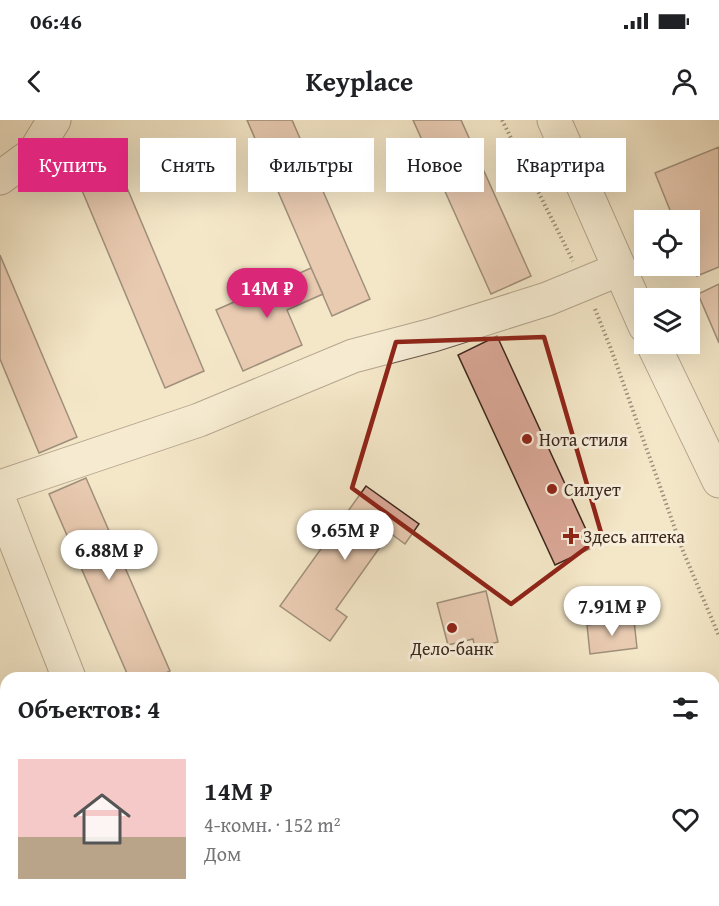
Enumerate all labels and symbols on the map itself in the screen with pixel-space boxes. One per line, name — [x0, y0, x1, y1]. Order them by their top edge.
pin: 14M ₽ — [225, 268, 309, 319]
place label: Нота стиля — [539, 426, 628, 453]
marker: Нота стиля — [520, 432, 534, 446]
place label: Силует — [564, 476, 621, 503]
marker: Силует — [545, 482, 559, 496]
pin: 9.65M ₽ — [290, 510, 400, 561]
place label: Здесь аптека — [583, 523, 685, 550]
marker: Здесь аптека — [564, 529, 578, 543]
pin: 6.88M ₽ — [54, 530, 164, 581]
pin: 7.91M ₽ — [557, 586, 667, 637]
marker: Дело-банк — [445, 621, 459, 635]
place label: Дело-банк — [410, 635, 494, 662]

